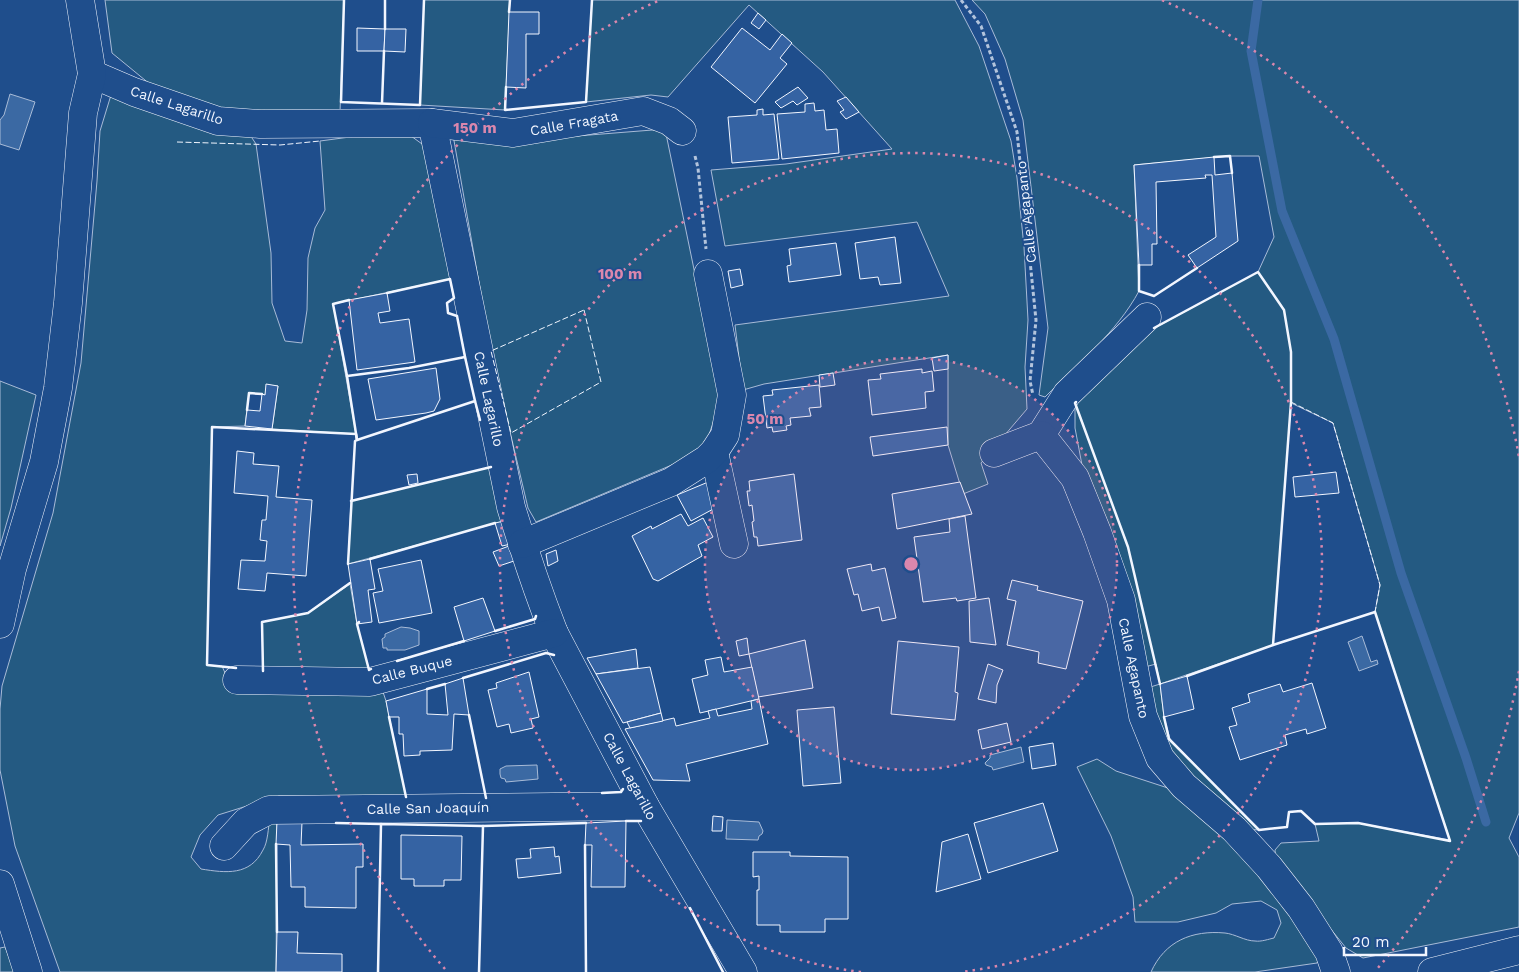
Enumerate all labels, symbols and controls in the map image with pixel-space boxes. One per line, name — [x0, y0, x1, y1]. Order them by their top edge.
street label: Calle Lagarillo — [128, 82, 226, 128]
street label: Calle Fragata — [529, 107, 619, 139]
text: 150 m — [453, 119, 497, 137]
street label: Calle Agapanto — [1013, 160, 1039, 264]
text: 100 m — [598, 265, 642, 283]
street label: Calle Lagarillo — [471, 350, 507, 448]
text: 50 m — [747, 410, 783, 428]
centre of rings — [902, 555, 920, 573]
street label: Calle Agapanto — [1116, 616, 1152, 720]
street label: Calle Buque — [370, 652, 454, 688]
street label: Calle Lagarillo — [600, 729, 660, 823]
street label: Calle San Joaquín — [366, 799, 490, 817]
scale bar — [1344, 924, 1426, 956]
text: 20 m — [1352, 933, 1390, 951]

